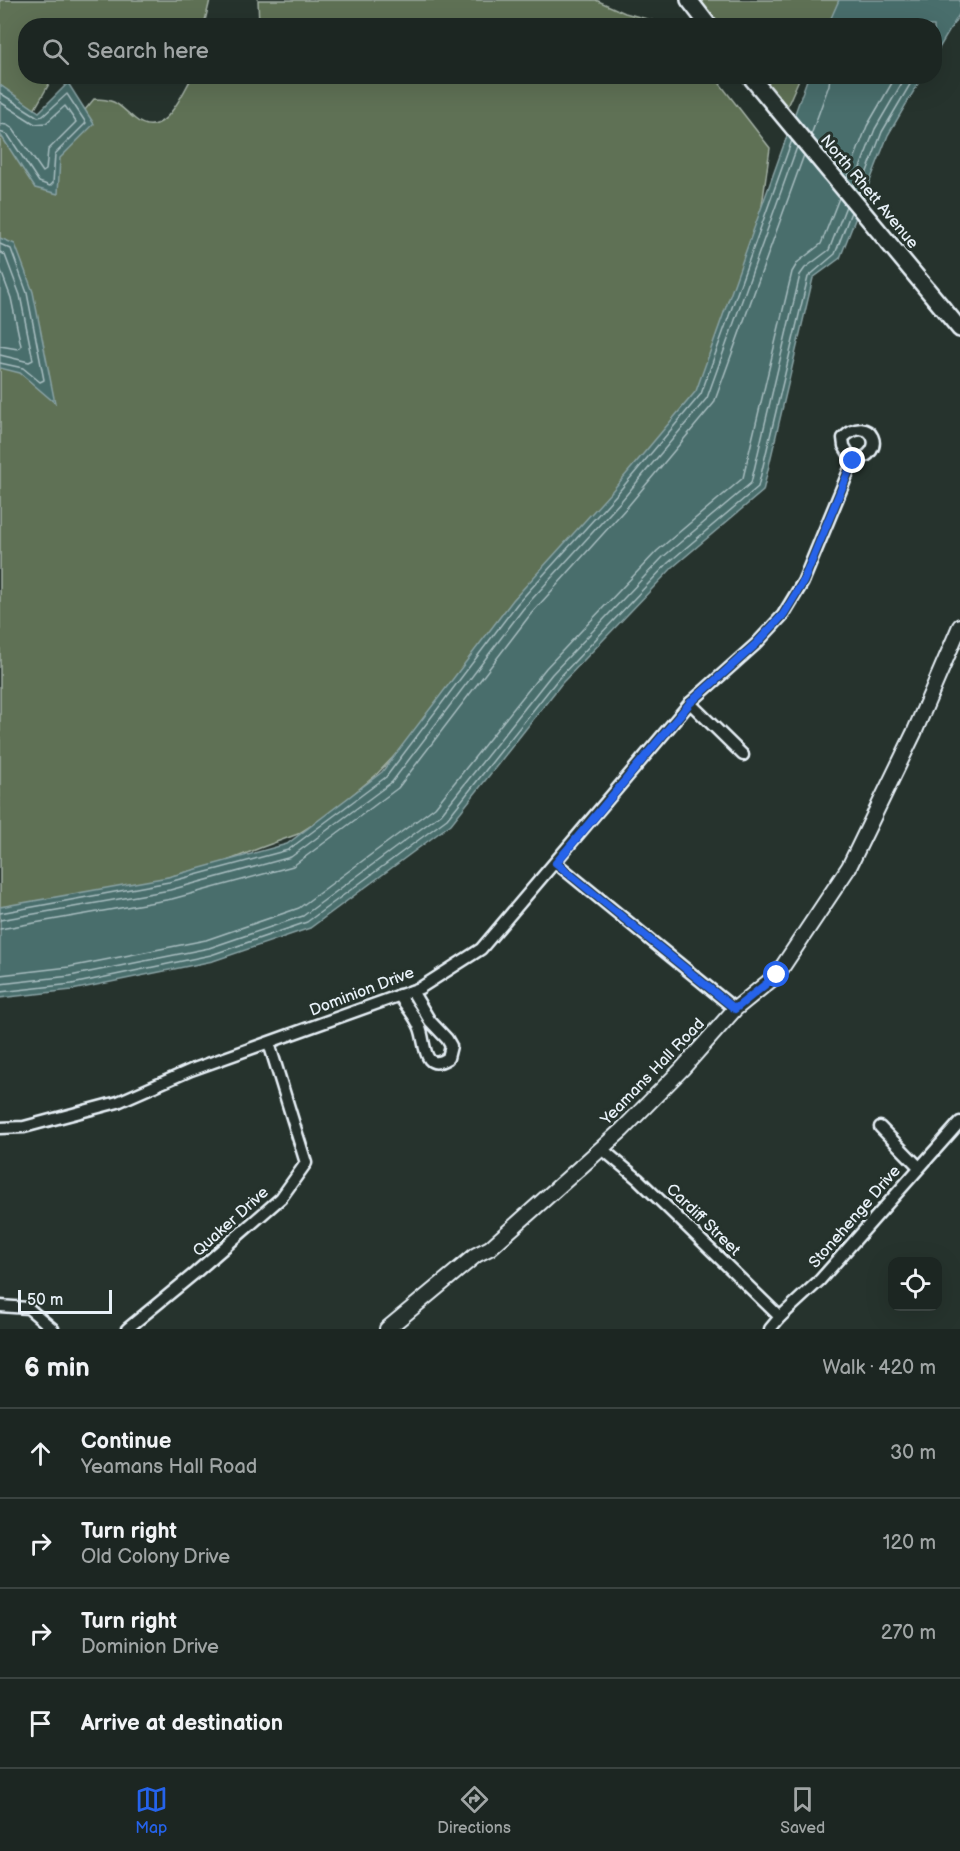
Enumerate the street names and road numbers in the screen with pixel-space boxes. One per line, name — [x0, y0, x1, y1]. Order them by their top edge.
street label: North Rhett Avenue — [816, 131, 922, 253]
street label: Dominion Drive — [307, 963, 417, 1021]
street label: Yeamans Hall Road — [597, 1015, 709, 1130]
street label: Stonehenge Drive — [805, 1161, 905, 1272]
street label: Cardiff Street — [662, 1180, 744, 1260]
street label: Quaker Drive — [189, 1183, 273, 1261]

